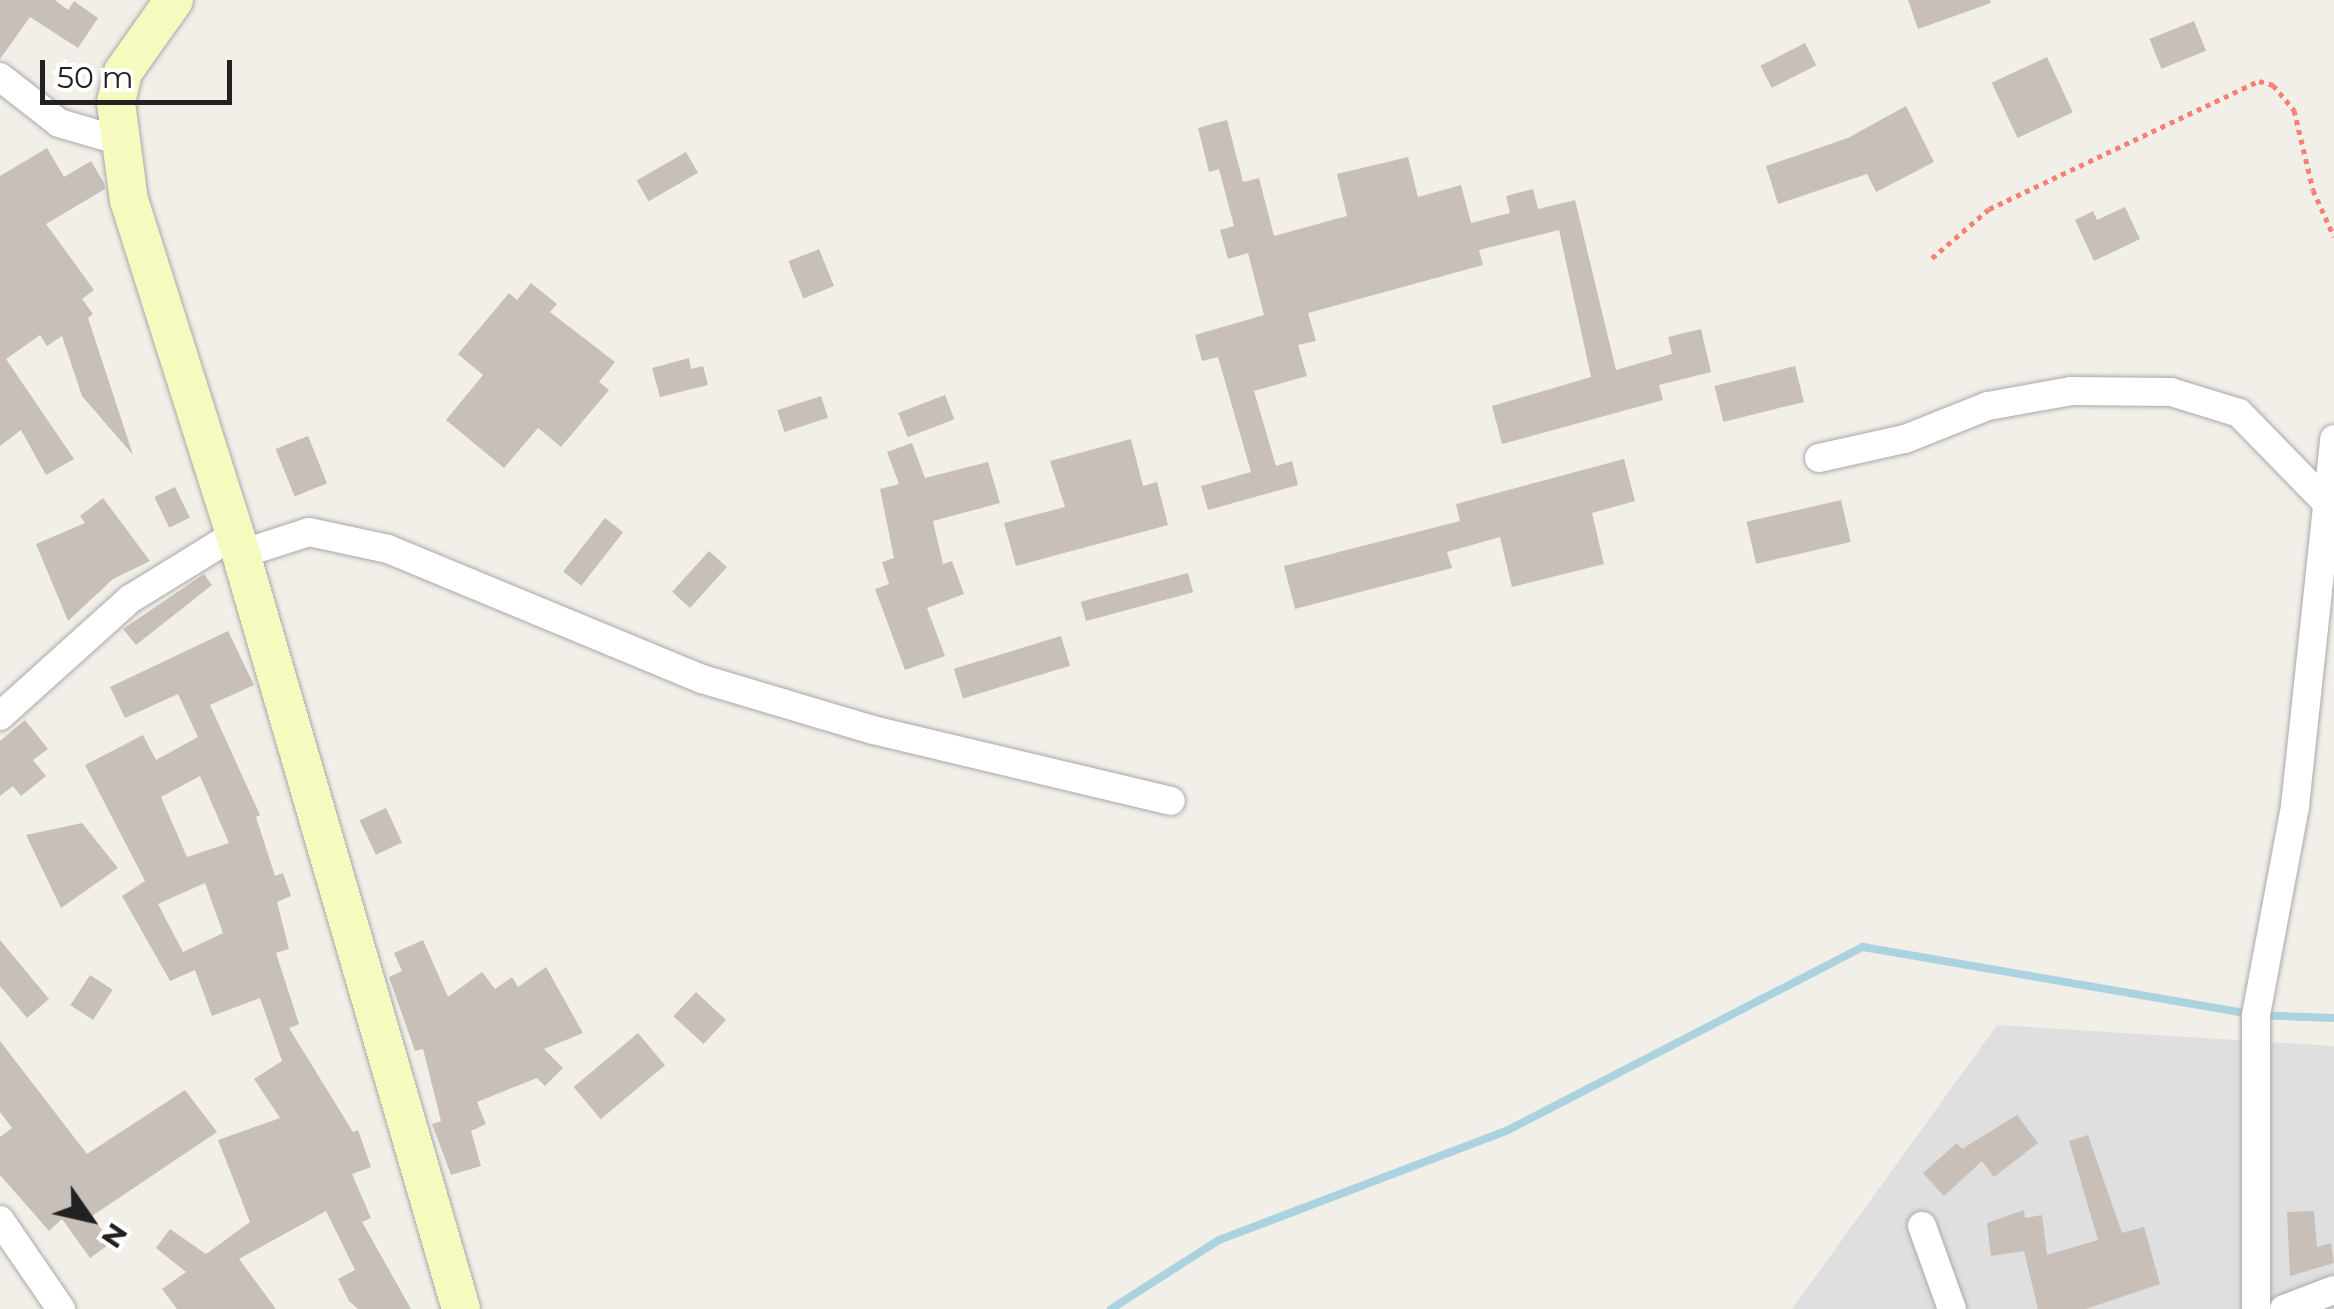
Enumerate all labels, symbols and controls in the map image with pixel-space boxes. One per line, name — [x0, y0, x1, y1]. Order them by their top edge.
scale bar — [45, 40, 238, 102]
text: 50 m — [57, 59, 134, 96]
north arrow — [40, 1169, 140, 1269]
text: N — [94, 1217, 135, 1255]

